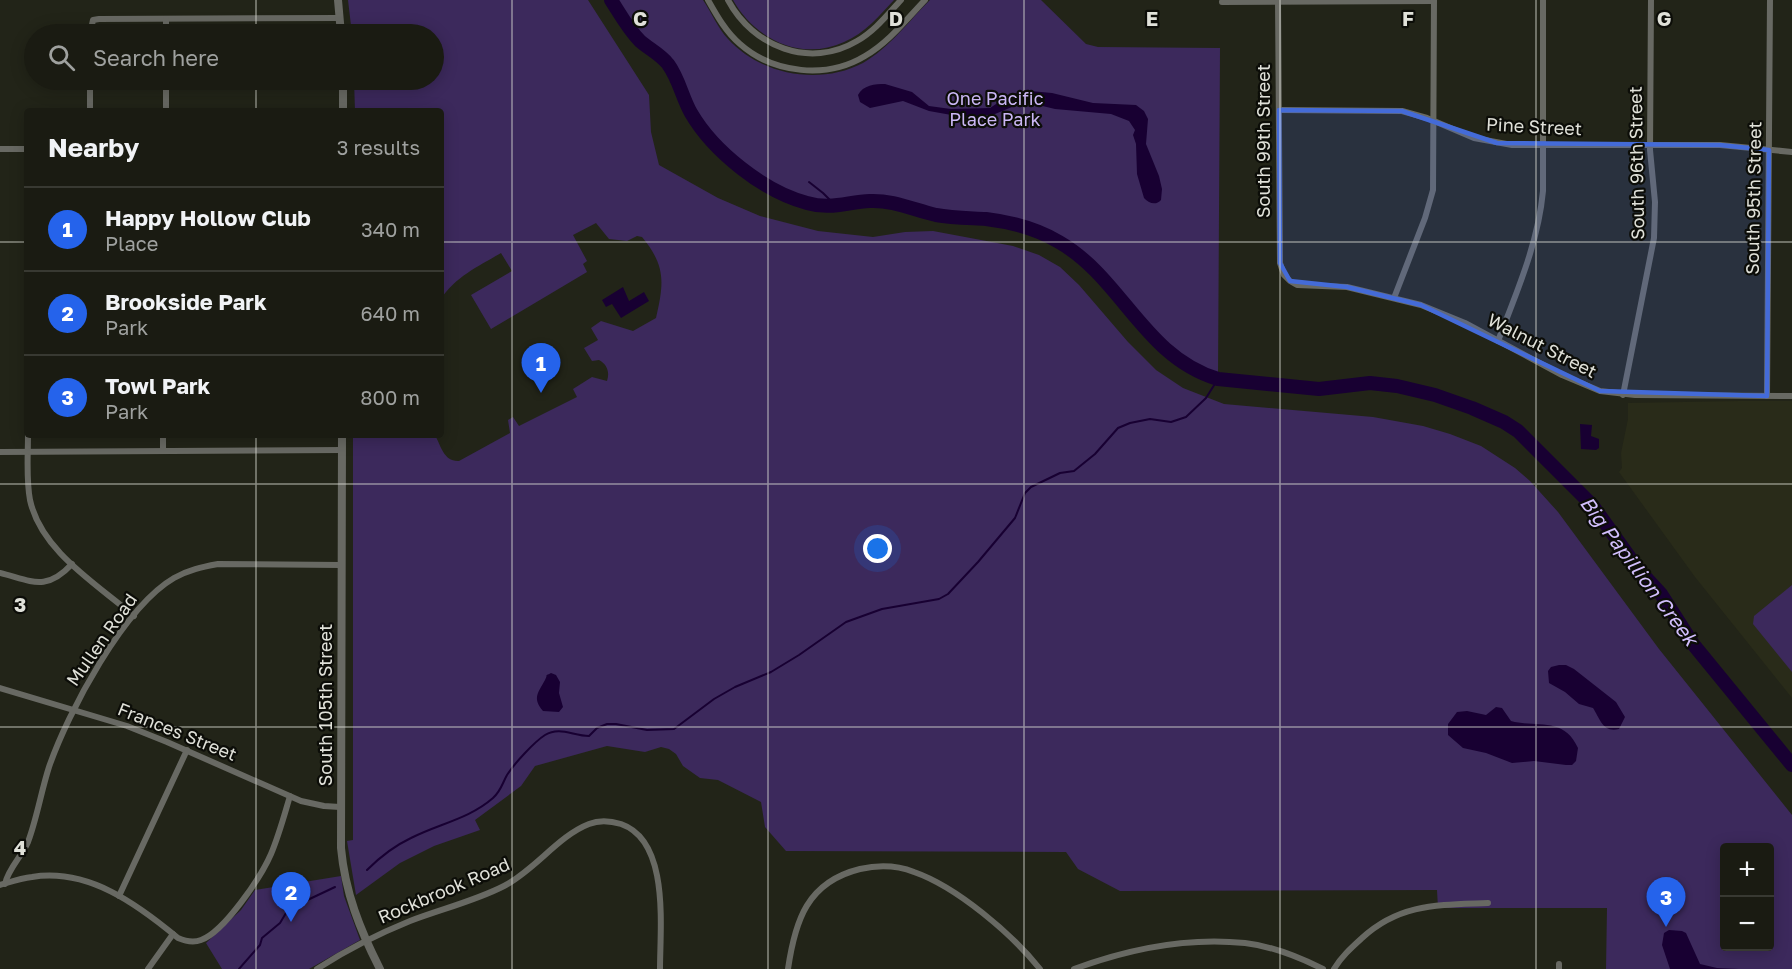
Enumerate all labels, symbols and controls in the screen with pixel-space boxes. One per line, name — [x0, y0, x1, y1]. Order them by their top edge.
text: C — [633, 6, 647, 30]
text: D — [889, 6, 903, 30]
text: E — [1146, 6, 1158, 30]
text: F — [1402, 6, 1414, 30]
text: G — [1657, 6, 1671, 30]
search box — [24, 24, 444, 90]
icon: search — [45, 41, 78, 74]
text: Search here — [93, 44, 219, 71]
street label: South 99th Street — [1252, 64, 1274, 218]
street label: South 96th Street — [1624, 86, 1648, 240]
park label: One Pacific Place Park — [947, 87, 1044, 130]
street label: Pine Street — [1486, 113, 1583, 139]
street label: South 95th Street — [1741, 121, 1765, 275]
text: Nearby — [48, 132, 139, 163]
text: 3 results — [337, 135, 420, 159]
text: Happy Hollow Club — [105, 204, 311, 231]
text: 1 — [62, 217, 73, 241]
text: 340 m — [361, 217, 420, 241]
text: Place — [105, 231, 158, 255]
text: Brookside Park — [105, 288, 267, 315]
text: 2 — [61, 301, 74, 325]
text: 640 m — [361, 301, 420, 325]
street label: Walnut Street — [1484, 308, 1601, 382]
text: Park — [105, 315, 148, 339]
pin: 1 — [522, 344, 560, 393]
text: Towl Park — [105, 372, 210, 399]
text: 3 — [61, 385, 74, 409]
text: 800 m — [360, 385, 420, 409]
text: Park — [105, 399, 148, 423]
water label: Big Papillion Creek — [1575, 491, 1705, 653]
your location — [863, 534, 892, 563]
street label: Mullen Road — [61, 589, 141, 690]
text: 3 — [14, 592, 26, 616]
street label: South 105th Street — [314, 624, 336, 786]
street label: Frances Street — [115, 697, 240, 765]
text: 4 — [14, 835, 26, 859]
map controls — [1720, 843, 1774, 951]
button: + — [1720, 843, 1774, 897]
street label: Rockbrook Road — [374, 852, 513, 928]
pin: 2 — [272, 872, 310, 922]
pin: 3 — [1646, 878, 1686, 927]
button: − — [1720, 897, 1774, 951]

